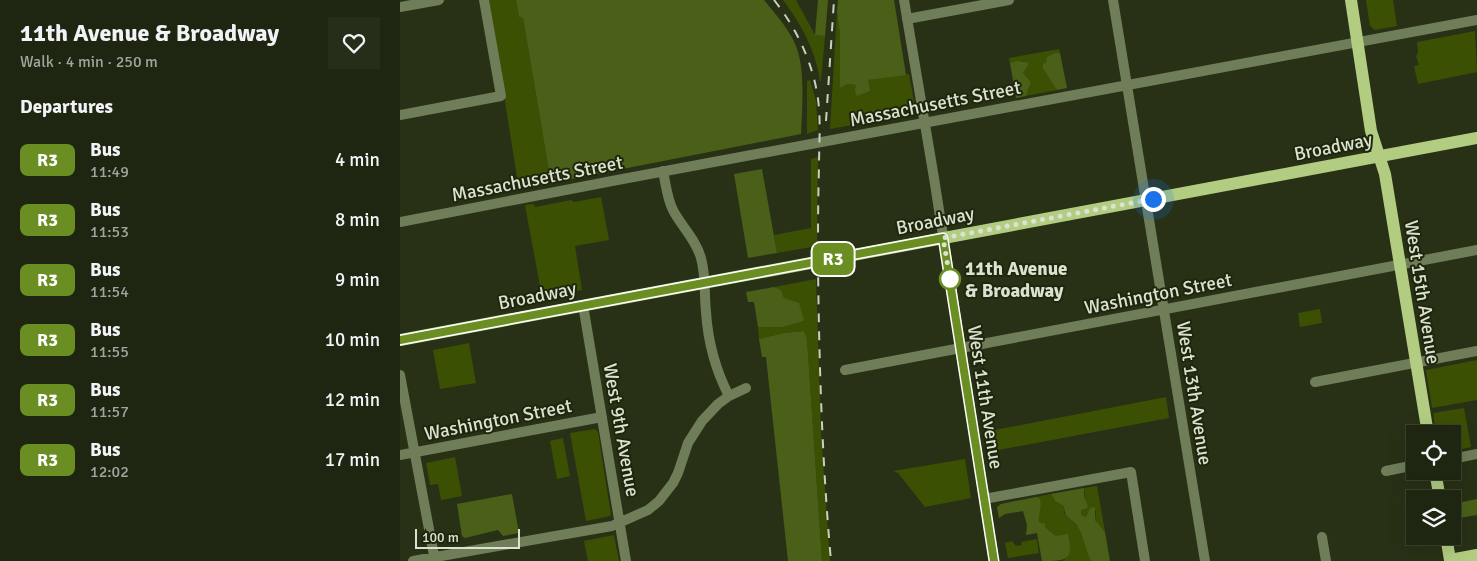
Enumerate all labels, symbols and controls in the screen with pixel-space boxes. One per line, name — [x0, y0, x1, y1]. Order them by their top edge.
button: heart — [328, 17, 380, 69]
text: 11th Avenue & Broadway — [20, 18, 279, 48]
text: Walk · 4 min · 250 m — [20, 52, 158, 72]
street label: Massachusetts Street — [848, 76, 1023, 132]
text: Departures — [20, 95, 113, 119]
street label: Broadway — [1292, 128, 1374, 166]
text: Bus — [90, 138, 121, 162]
text: 4 min — [335, 148, 380, 172]
text: R3 — [37, 149, 58, 171]
street label: Massachusetts Street — [450, 151, 625, 207]
text: 11:49 — [90, 162, 129, 182]
your location — [1141, 187, 1166, 212]
text: Bus — [90, 198, 121, 222]
street label: Broadway — [894, 202, 976, 240]
text: 8 min — [335, 208, 380, 232]
text: R3 — [37, 209, 58, 231]
street label: West 15th Avenue — [1399, 219, 1445, 366]
text: 11:53 — [90, 222, 129, 242]
line badge: R3 — [810, 243, 856, 275]
text: R3 — [823, 248, 843, 270]
place label: 11th Avenue & Broadway — [965, 257, 1068, 303]
text: Bus — [90, 258, 121, 282]
text: 9 min — [335, 268, 380, 292]
marker: 11th Avenue & Broadway — [939, 268, 961, 290]
street label: Washington Street — [1082, 268, 1234, 320]
text: R3 — [37, 269, 58, 291]
street label: Broadway — [496, 277, 578, 315]
text: 11:54 — [90, 282, 129, 302]
text: Bus — [90, 318, 121, 342]
street label: West 13th Avenue — [1171, 320, 1217, 467]
street label: West 11th Avenue — [962, 324, 1008, 471]
text: 10 min — [325, 328, 380, 352]
text: R3 — [37, 329, 58, 351]
text: 11:55 — [90, 342, 129, 362]
street label: West 9th Avenue — [597, 362, 645, 499]
text: Bus — [90, 378, 121, 402]
text: 12 min — [325, 388, 380, 412]
text: R3 — [37, 389, 58, 411]
street label: Washington Street — [422, 394, 574, 446]
text: 11:57 — [90, 402, 129, 422]
map controls — [1406, 425, 1461, 545]
button: locate — [1406, 425, 1461, 480]
text: Bus — [90, 438, 121, 462]
text: 17 min — [325, 448, 380, 472]
text: R3 — [37, 449, 58, 471]
text: 12:02 — [90, 462, 129, 482]
button: layers — [1406, 490, 1461, 545]
scale bar — [415, 526, 520, 549]
text: 100 m — [422, 529, 459, 546]

